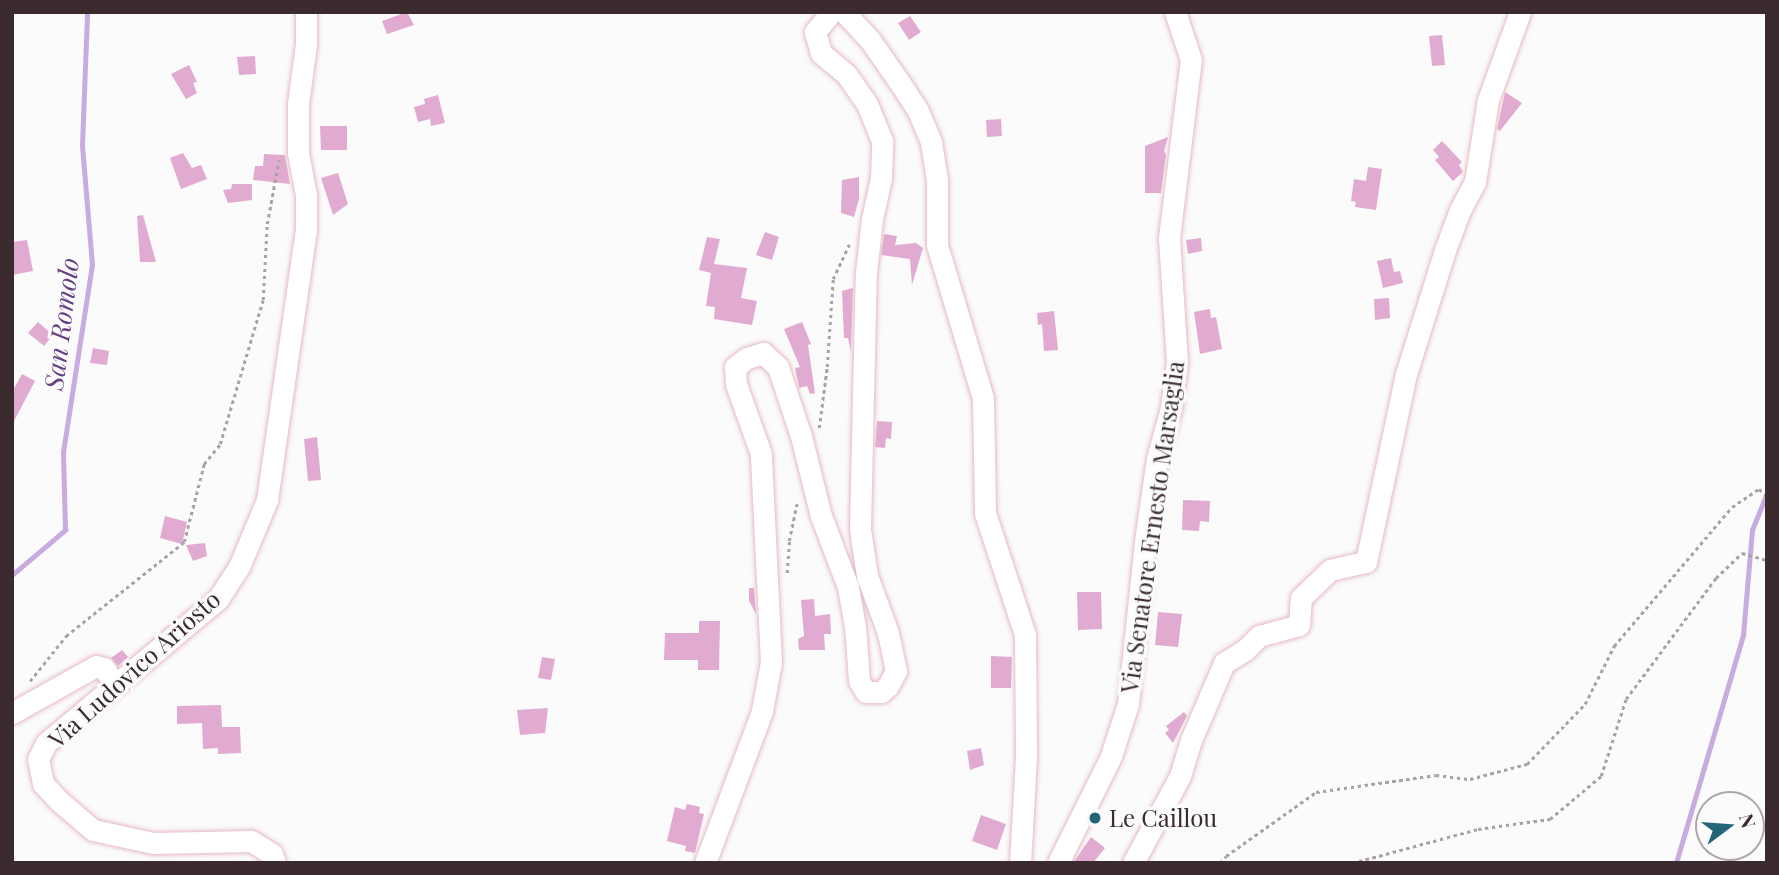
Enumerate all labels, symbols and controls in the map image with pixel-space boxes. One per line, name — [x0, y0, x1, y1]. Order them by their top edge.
water label: San Romolo — [37, 256, 85, 392]
street label: Via Senatore Ernesto Marsaglia — [1114, 359, 1190, 695]
street label: Via Ludovico Ariosto — [42, 584, 226, 754]
north arrow — [1695, 791, 1765, 861]
place label: Le Caillou — [1109, 804, 1217, 832]
marker: Le Caillou — [1087, 810, 1103, 826]
text: N — [1734, 811, 1763, 831]

